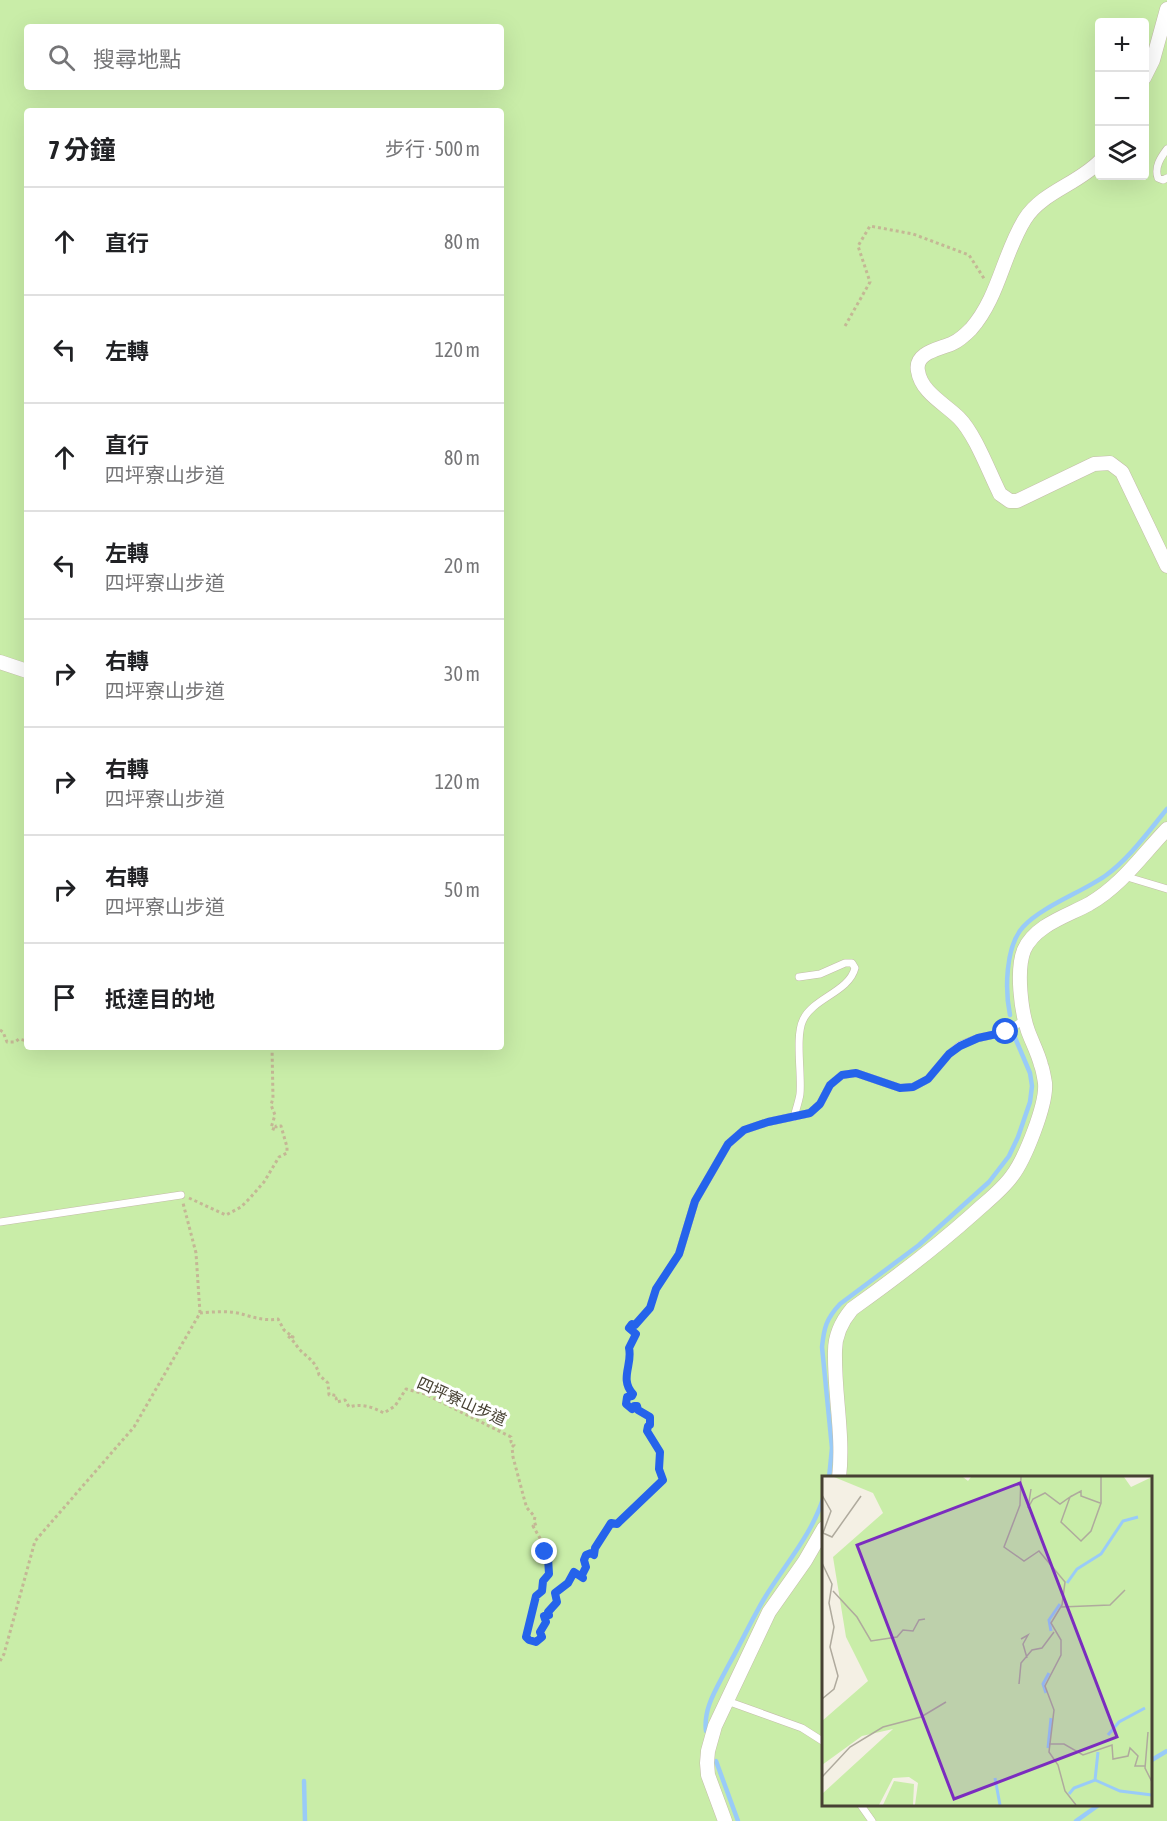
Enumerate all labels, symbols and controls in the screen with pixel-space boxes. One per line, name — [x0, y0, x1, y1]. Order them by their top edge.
map controls — [1095, 18, 1149, 180]
button: + — [1095, 18, 1149, 72]
search box — [24, 24, 504, 90]
icon: search — [45, 41, 78, 74]
text: 搜尋地點 — [93, 46, 181, 72]
button: − — [1095, 72, 1149, 126]
button: layers — [1095, 126, 1149, 180]
text: 7 分鐘 — [48, 135, 116, 165]
text: 步行 · 500 m — [385, 137, 480, 160]
icon: ahead — [48, 225, 81, 258]
text: 直行 — [105, 230, 149, 256]
text: 80 m — [444, 230, 480, 253]
icon: left — [48, 333, 81, 366]
text: 左轉 — [105, 338, 149, 364]
text: 120 m — [435, 338, 480, 361]
text: 直行 — [105, 432, 149, 458]
icon: ahead — [48, 441, 81, 474]
text: 80 m — [444, 446, 480, 469]
text: 四坪寮山步道 — [105, 463, 225, 486]
text: 左轉 — [105, 540, 149, 566]
icon: left — [48, 549, 81, 582]
text: 20 m — [444, 554, 480, 577]
text: 四坪寮山步道 — [105, 571, 225, 594]
text: 右轉 — [105, 648, 149, 674]
icon: right — [48, 657, 81, 690]
text: 30 m — [444, 662, 480, 685]
text: 四坪寮山步道 — [105, 679, 225, 702]
text: 右轉 — [105, 756, 149, 782]
icon: right — [48, 765, 81, 798]
text: 120 m — [435, 770, 480, 793]
text: 四坪寮山步道 — [105, 787, 225, 810]
text: 右轉 — [105, 864, 149, 890]
icon: right — [48, 873, 81, 906]
text: 50 m — [444, 878, 480, 901]
text: 四坪寮山步道 — [105, 895, 225, 918]
icon: arrive — [48, 981, 81, 1014]
text: 抵達目的地 — [105, 986, 215, 1012]
route start — [992, 1018, 1018, 1044]
street label: 四坪寮山步道 — [414, 1373, 510, 1429]
inset map — [822, 1476, 1152, 1806]
route end — [531, 1538, 557, 1564]

